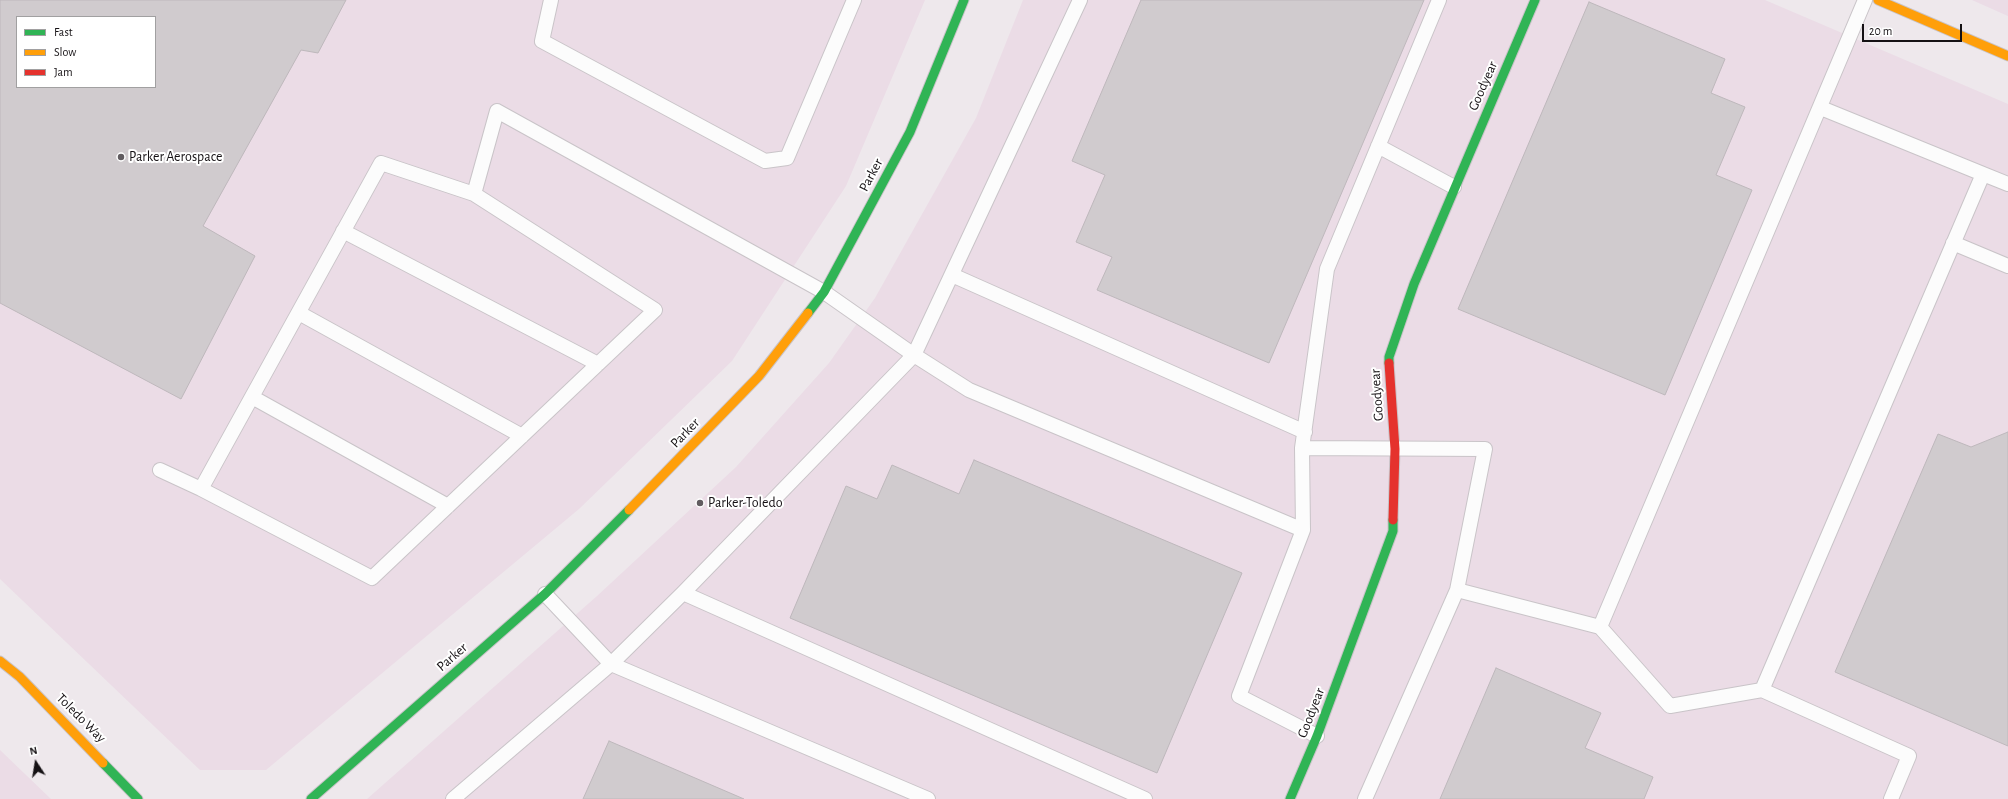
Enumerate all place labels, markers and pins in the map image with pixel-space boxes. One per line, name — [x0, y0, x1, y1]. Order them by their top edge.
place label: Parker Aerospace — [129, 149, 223, 165]
marker: Parker Aerospace — [116, 152, 126, 162]
place label: Parker-Toledo — [708, 495, 783, 511]
marker: Parker-Toledo — [695, 498, 705, 508]

